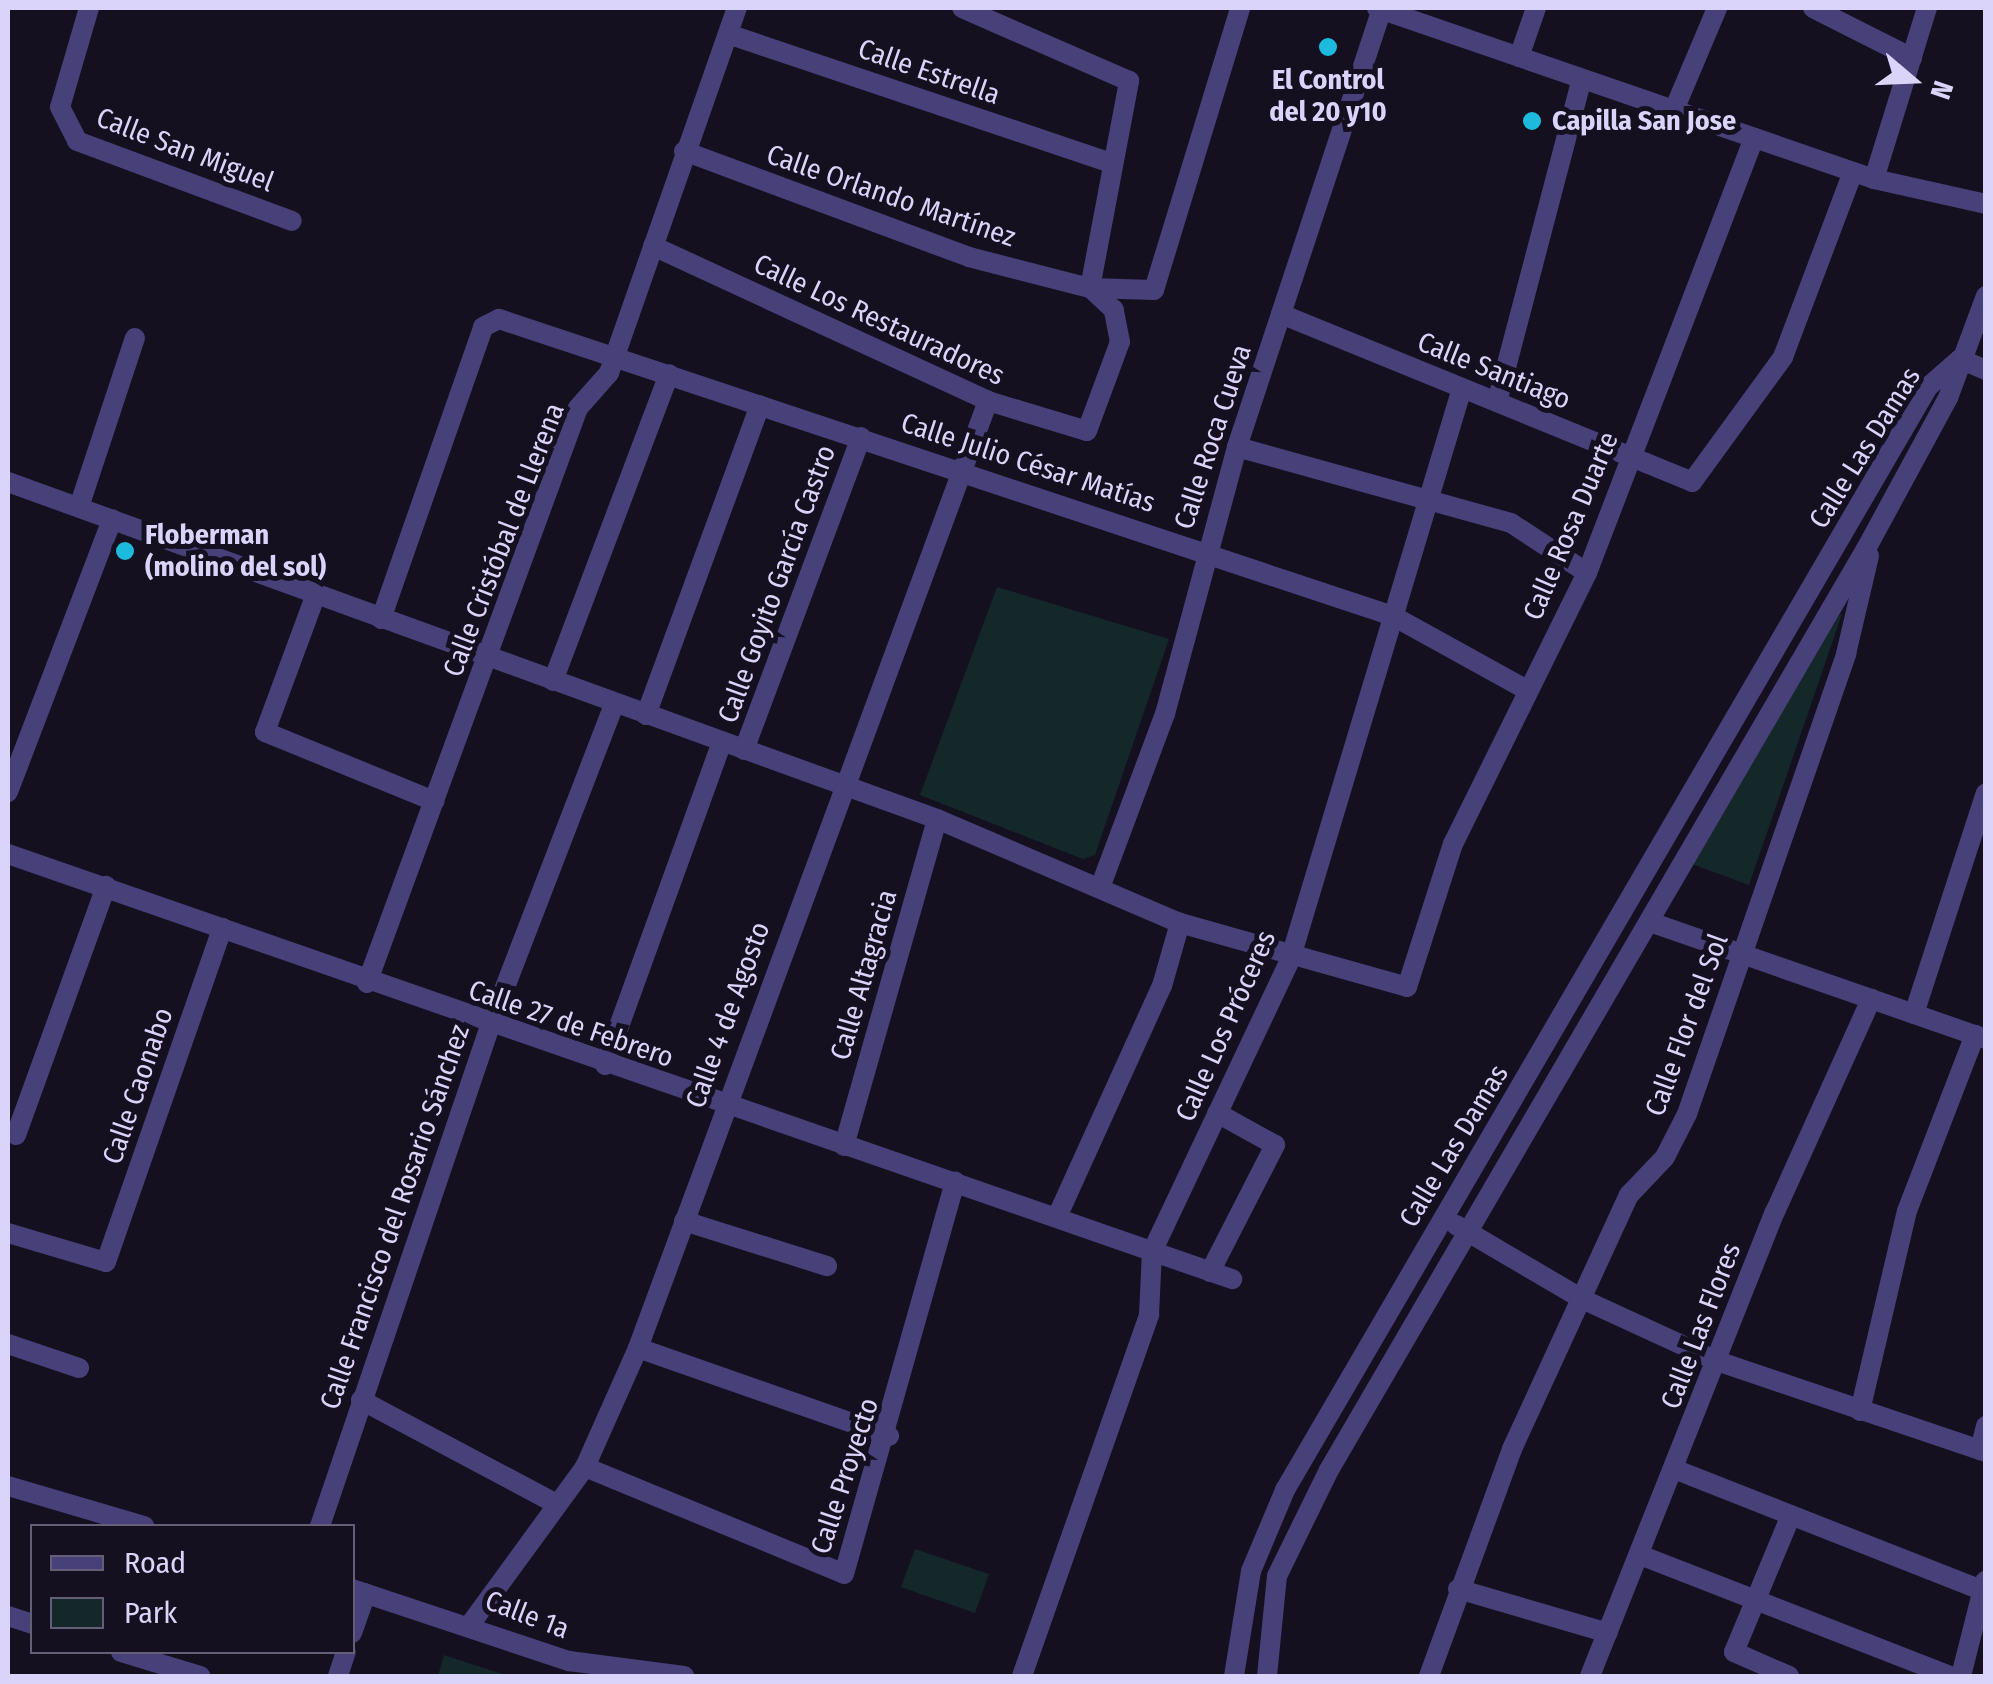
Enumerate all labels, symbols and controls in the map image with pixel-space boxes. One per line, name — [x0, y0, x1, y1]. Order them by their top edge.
north arrow — [1863, 30, 1963, 130]
street label: Calle Estrella — [854, 32, 1004, 112]
marker: El Control del 20 y10 — [1317, 36, 1339, 58]
place label: El Control del 20 y10 — [1269, 63, 1387, 129]
text: N — [1924, 77, 1960, 103]
street label: Calle San Miguel — [92, 101, 278, 199]
place label: Capilla San Jose — [1552, 104, 1736, 138]
marker: Capilla San Jose — [1521, 110, 1543, 132]
street label: Calle Orlando Martínez — [762, 138, 1020, 254]
street label: Calle Los Restauradores — [748, 247, 1010, 393]
street label: Calle Santiago — [1413, 325, 1575, 417]
street label: Calle Roca Cueva — [1167, 341, 1259, 533]
street label: Calle Las Damas — [1802, 361, 1928, 535]
street label: Calle Cristóbal de Llerena — [436, 398, 572, 682]
street label: Calle Julio César Matías — [897, 406, 1159, 520]
street label: Calle Rosa Duarte — [1516, 427, 1626, 625]
street label: Calle Goyito García Castro — [711, 441, 843, 727]
place label: Floberman (molino del sol) — [145, 518, 326, 584]
marker: Floberman (molino del sol) — [114, 540, 136, 562]
street label: Calle Altagracia — [824, 886, 904, 1064]
street label: Calle 4 de Agosto — [679, 917, 777, 1113]
street label: Calle Los Próceres — [1169, 925, 1283, 1127]
street label: Calle Flor del Sol — [1638, 929, 1736, 1121]
street label: Calle 27 de Febrero — [464, 973, 678, 1075]
street label: Calle Caonabo — [96, 1004, 180, 1168]
street label: Calle Francisco del Rosario Sánchez — [313, 1020, 477, 1414]
street label: Calle Las Damas — [1392, 1059, 1516, 1233]
street label: Calle Las Flores — [1654, 1238, 1748, 1414]
street label: Calle Proyecto — [804, 1394, 886, 1558]
legend — [30, 1524, 355, 1654]
text: Road — [124, 1545, 186, 1581]
street label: Calle 1a — [480, 1584, 574, 1646]
text: Park — [124, 1595, 177, 1631]

